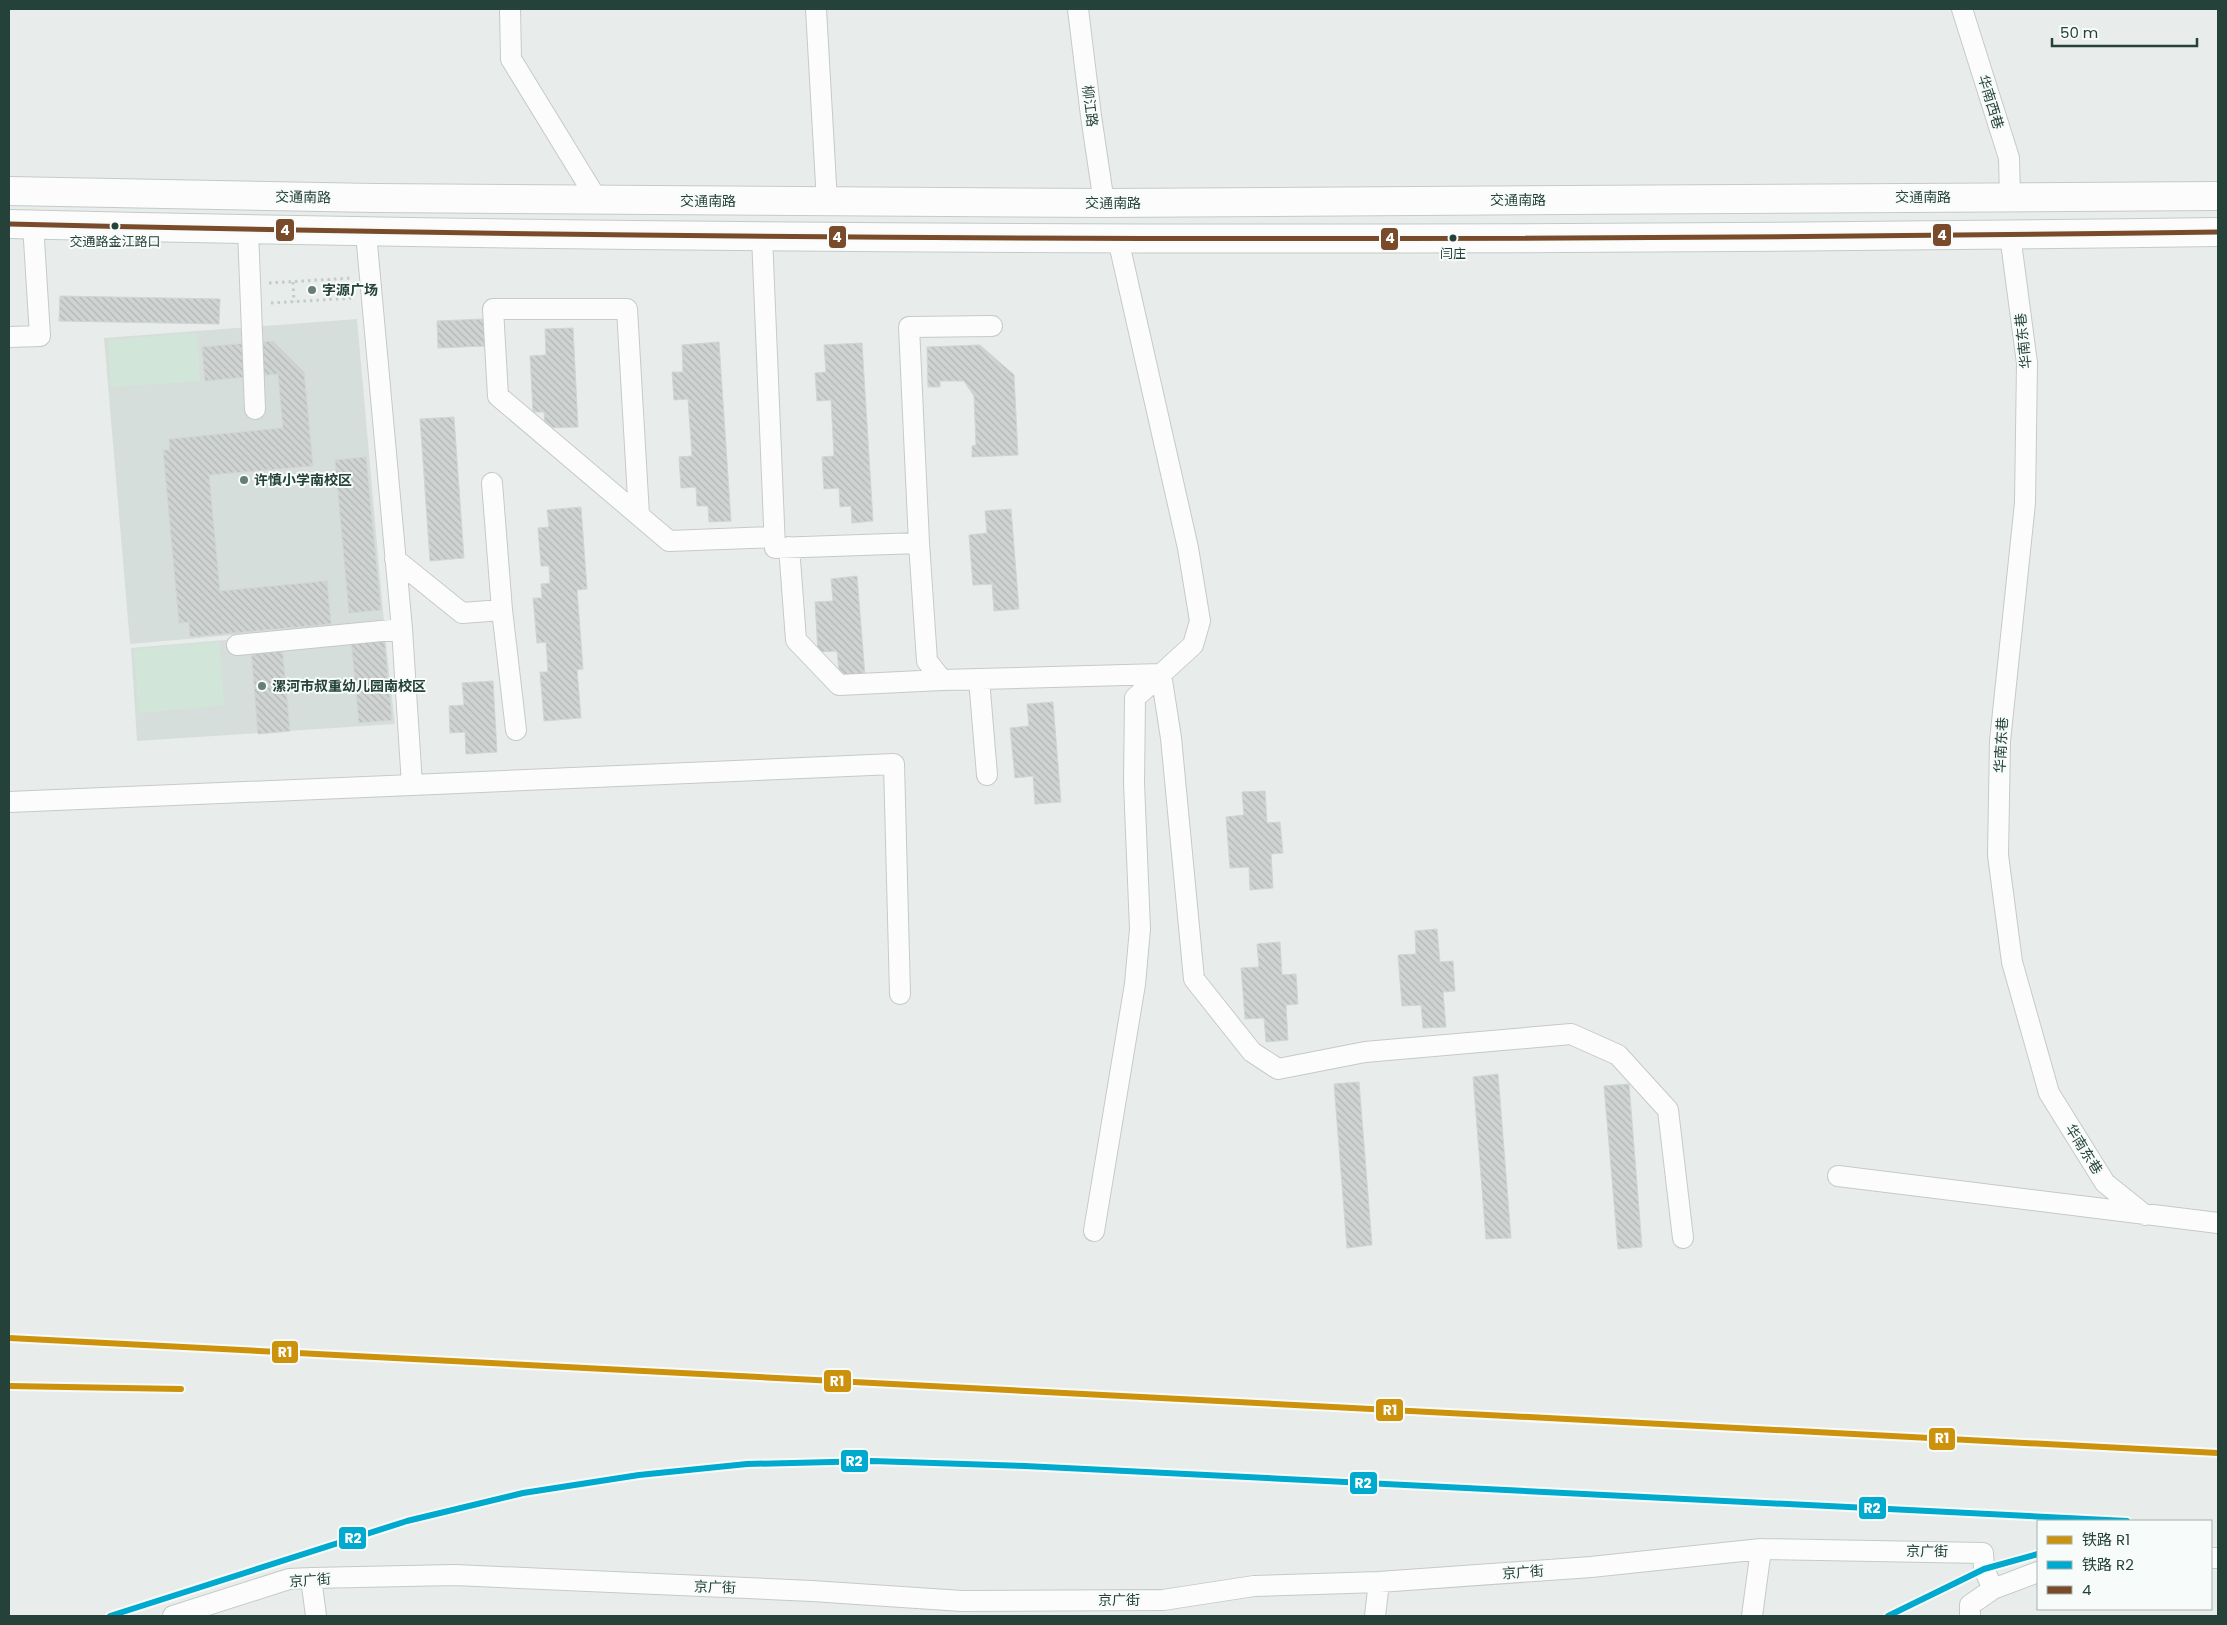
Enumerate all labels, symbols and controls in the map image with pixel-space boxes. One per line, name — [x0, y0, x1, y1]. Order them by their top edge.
scale bar — [2052, 15, 2197, 47]
text: 50 m — [2060, 22, 2098, 43]
street label: 华南西巷 — [1973, 72, 2009, 132]
street label: 柳江路 — [1078, 84, 1102, 128]
street label: 交通南路 — [275, 187, 331, 207]
street label: 交通南路 — [1895, 187, 1951, 207]
street label: 交通南路 — [1490, 190, 1546, 210]
street label: 交通南路 — [680, 191, 736, 211]
street label: 交通南路 — [1085, 193, 1141, 213]
line badge: 4 — [275, 218, 295, 242]
text: 4 — [280, 220, 290, 240]
marker: 交通路金江路口 — [110, 221, 120, 231]
line badge: 4 — [1932, 223, 1952, 247]
line badge: 4 — [828, 225, 847, 249]
text: 4 — [1937, 225, 1947, 245]
text: 4 — [832, 227, 842, 247]
line badge: 4 — [1380, 227, 1399, 251]
text: 4 — [1385, 228, 1395, 248]
place label: 交通路金江路口 — [69, 232, 161, 251]
marker: 闫庄 — [1448, 233, 1458, 243]
place label: 闫庄 — [1440, 244, 1466, 263]
place label: 字源广场 — [322, 280, 378, 300]
marker: 字源广场 — [306, 284, 318, 296]
street label: 华南东巷 — [2010, 312, 2036, 370]
place label: 许慎小学南校区 — [254, 470, 352, 490]
marker: 许慎小学南校区 — [238, 474, 250, 486]
place label: 漯河市叔重幼儿园南校区 — [272, 676, 426, 696]
marker: 漯河市叔重幼儿园南校区 — [256, 680, 268, 692]
street label: 华南东巷 — [1990, 717, 2012, 773]
street label: 华南东巷 — [2061, 1120, 2107, 1178]
line badge: R1 — [271, 1340, 299, 1364]
text: R1 — [278, 1342, 292, 1362]
line badge: R1 — [823, 1369, 852, 1393]
text: R1 — [830, 1371, 844, 1391]
line badge: R1 — [1375, 1398, 1404, 1422]
text: R1 — [1383, 1400, 1397, 1420]
line badge: R1 — [1928, 1427, 1956, 1451]
text: R1 — [1935, 1428, 1949, 1448]
line badge: R2 — [840, 1449, 869, 1473]
text: R2 — [845, 1451, 863, 1471]
line badge: R2 — [1349, 1471, 1378, 1495]
text: R2 — [1354, 1473, 1372, 1493]
line badge: R2 — [1858, 1496, 1887, 1520]
text: R2 — [1863, 1498, 1881, 1518]
legend — [2037, 1520, 2212, 1610]
line badge: R2 — [338, 1526, 367, 1550]
text: R2 — [344, 1528, 362, 1548]
text: 铁路 R1 — [2082, 1529, 2130, 1550]
street label: 京广街 — [1906, 1541, 1948, 1561]
text: 铁路 R2 — [2082, 1554, 2134, 1575]
street label: 京广街 — [1501, 1561, 1545, 1583]
street label: 京广街 — [288, 1569, 332, 1591]
street label: 京广街 — [694, 1576, 736, 1598]
text: 4 — [2082, 1579, 2091, 1600]
street label: 京广街 — [1098, 1590, 1140, 1610]

